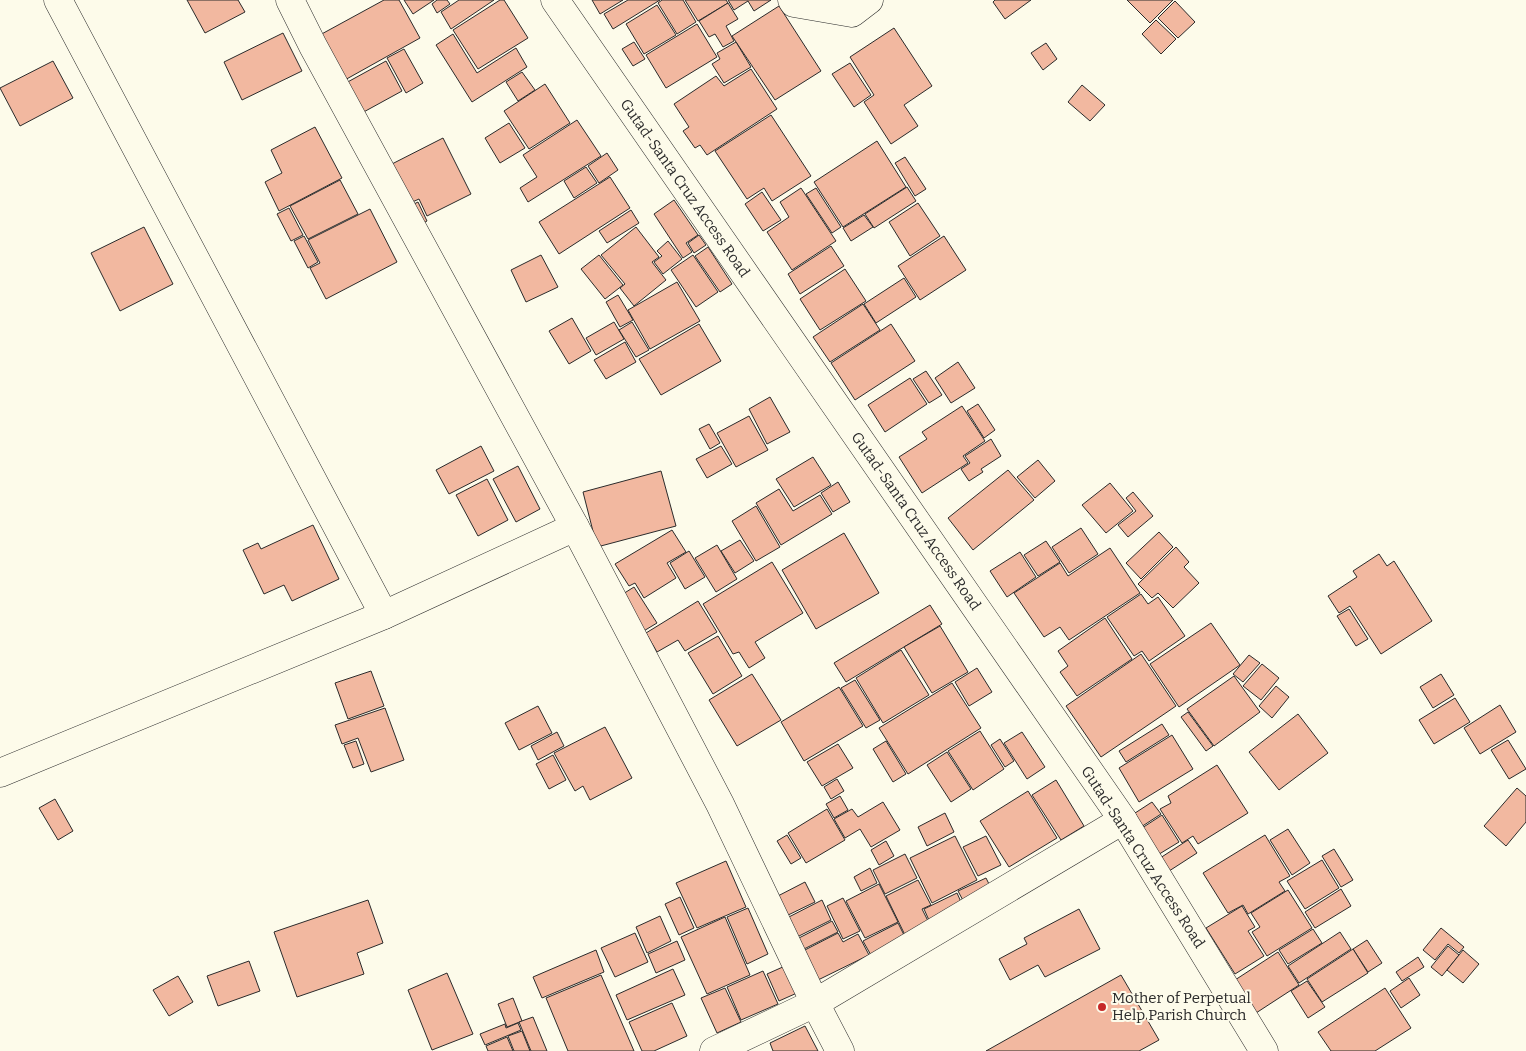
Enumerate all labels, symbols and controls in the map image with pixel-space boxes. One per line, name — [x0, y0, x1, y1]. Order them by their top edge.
street label: Gutad-Santa Cruz Access Road — [616, 95, 754, 281]
street label: Gutad-Santa Cruz Access Road — [847, 428, 985, 614]
street label: Gutad-Santa Cruz Access Road — [1077, 763, 1209, 951]
place label: Mother of Perpetual Help Parish Church — [1112, 989, 1251, 1024]
marker: Mother of Perpetual Help Parish Church — [1096, 1001, 1108, 1013]

